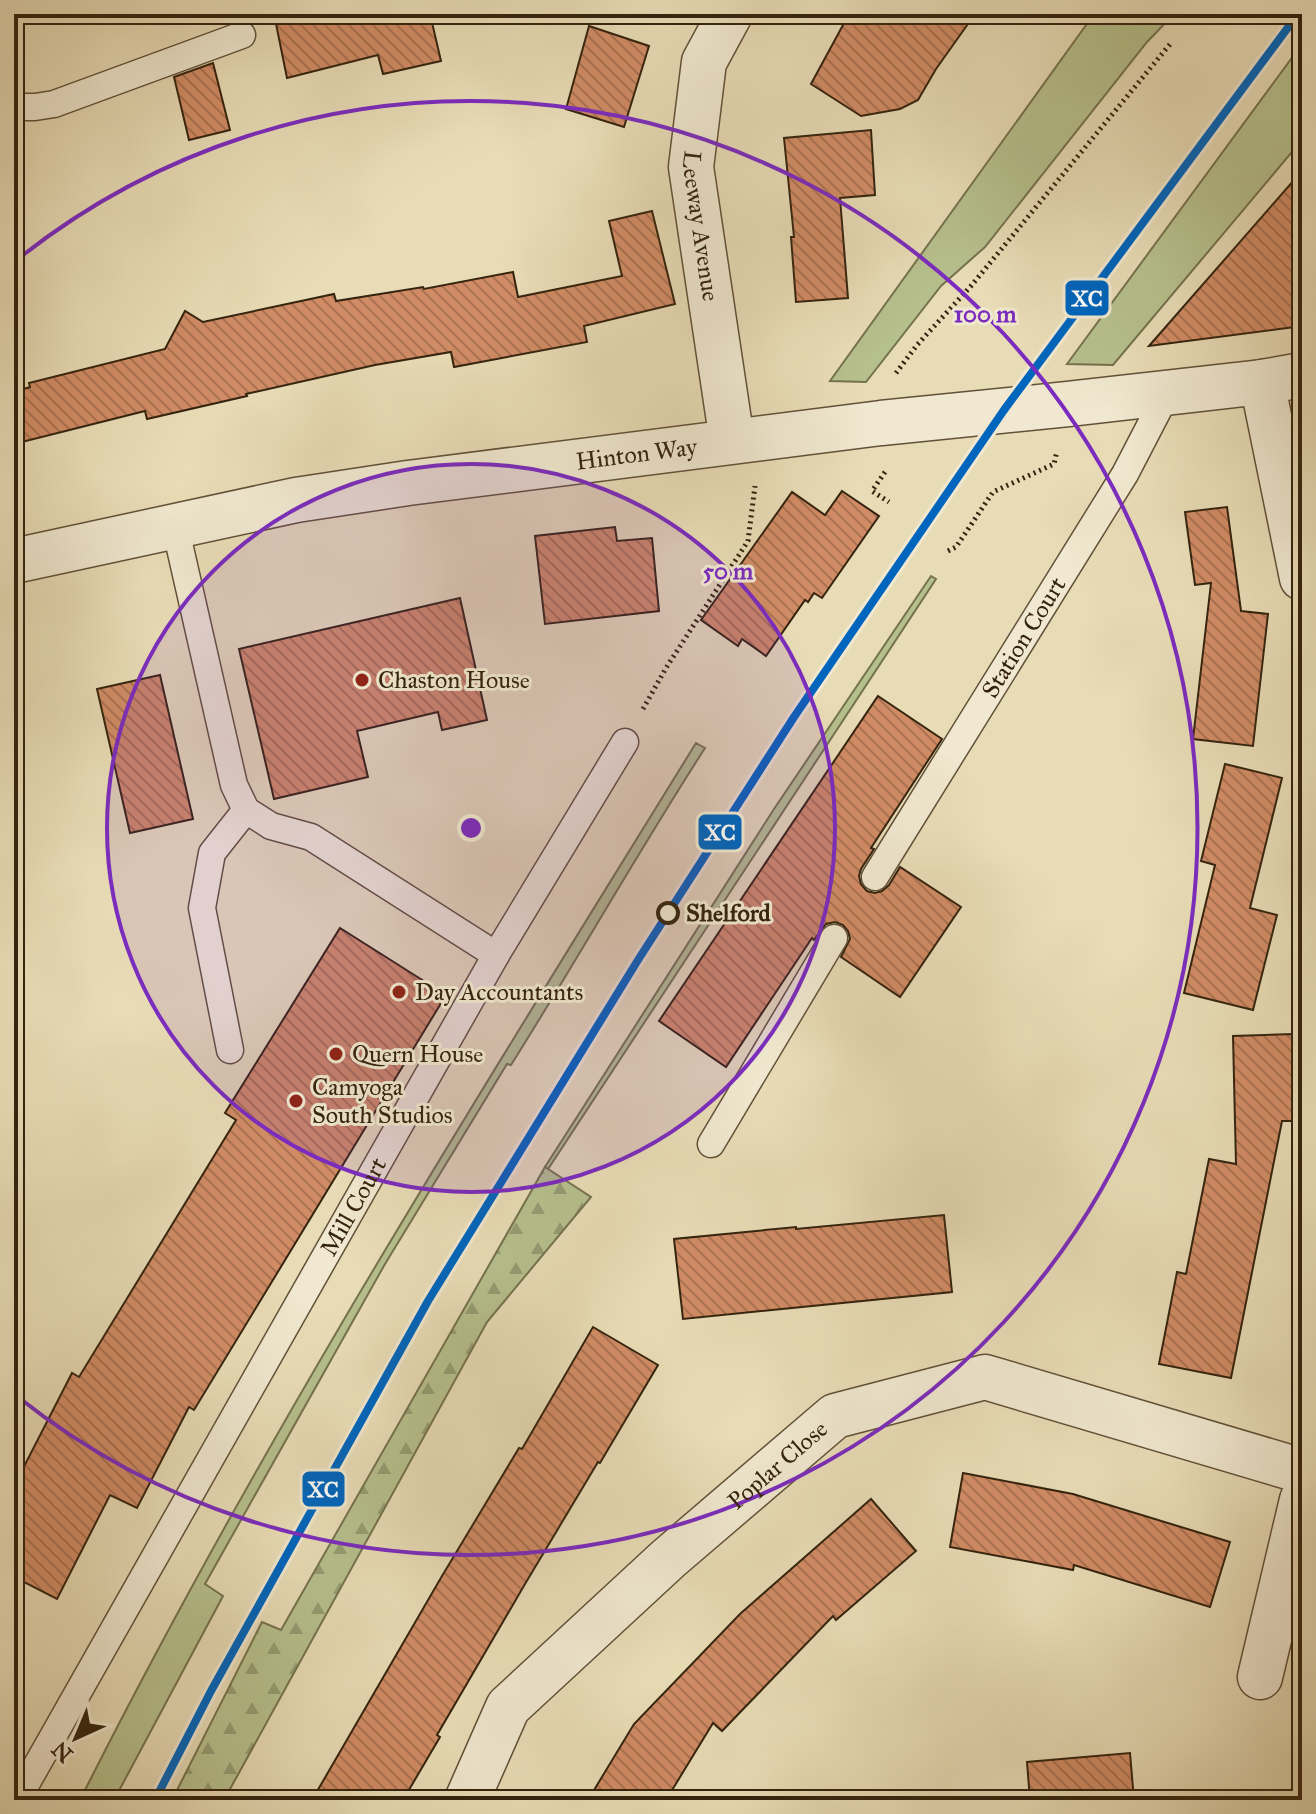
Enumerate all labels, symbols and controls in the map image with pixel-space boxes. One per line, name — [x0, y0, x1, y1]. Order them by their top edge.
street label: Leeway Avenue — [676, 149, 726, 303]
line badge: XC — [1064, 279, 1110, 317]
text: XC — [1070, 285, 1103, 312]
text: 100 m — [954, 299, 1017, 329]
street label: Hinton Way — [574, 431, 699, 477]
text: 50 m — [703, 556, 754, 586]
street label: Station Court — [975, 571, 1073, 703]
place label: Chaston House — [378, 665, 530, 695]
marker: Chaston House — [353, 671, 371, 689]
line badge: XC — [697, 813, 743, 851]
centre of rings — [457, 814, 485, 842]
text: XC — [703, 819, 736, 846]
place label: Shelford — [686, 898, 772, 928]
marker: Shelford — [657, 902, 679, 924]
place label: Day Accountants — [415, 977, 583, 1007]
marker: Day Accountants — [390, 983, 408, 1001]
place label: Quern House — [352, 1039, 483, 1069]
marker: Quern House — [327, 1045, 345, 1063]
place label: Camyoga South Studios — [312, 1072, 453, 1130]
marker: Camyoga South Studios — [287, 1092, 305, 1110]
street label: Mill Court — [314, 1152, 393, 1261]
street label: Poplar Close — [722, 1414, 834, 1516]
line badge: XC — [301, 1470, 346, 1508]
text: XC — [306, 1476, 339, 1503]
north arrow — [36, 1698, 116, 1778]
text: N — [46, 1736, 79, 1768]

